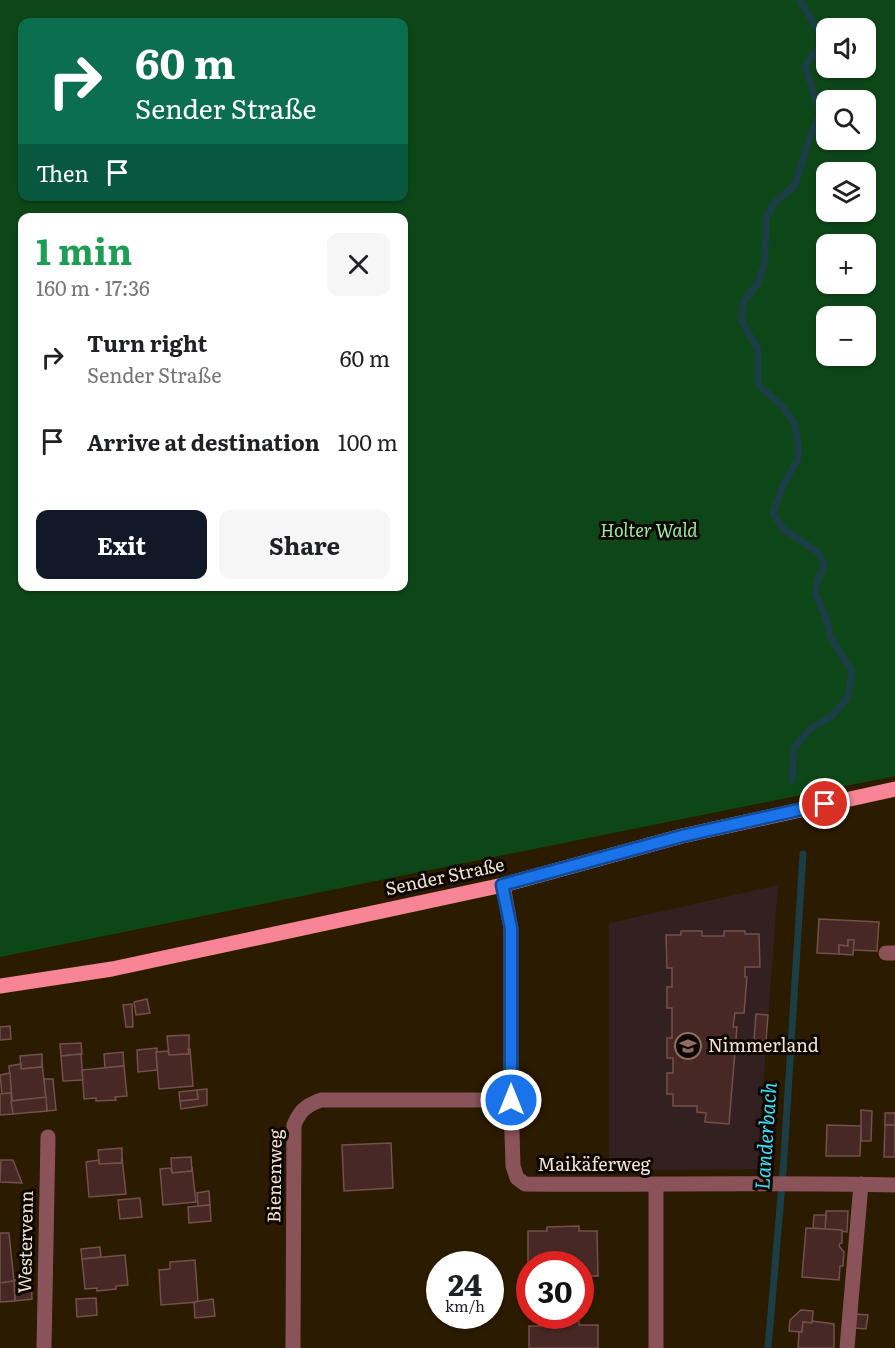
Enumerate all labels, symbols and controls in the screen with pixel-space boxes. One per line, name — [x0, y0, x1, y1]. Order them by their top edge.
map controls — [816, 18, 876, 366]
button: sound — [816, 18, 876, 78]
text: 60 m — [135, 30, 236, 92]
icon: right — [36, 42, 114, 120]
text: Sender Straße — [135, 87, 317, 127]
button: search — [816, 90, 876, 150]
text: Then — [36, 156, 89, 189]
icon: arrive — [101, 156, 134, 189]
button: layers — [816, 162, 876, 222]
text: 1 min — [36, 223, 132, 276]
button: close — [327, 233, 390, 296]
button: + — [816, 234, 876, 294]
text: 160 m · 17:36 — [36, 272, 150, 302]
button: − — [816, 306, 876, 366]
text: Turn right — [87, 326, 207, 359]
icon: right — [36, 341, 69, 374]
text: 60 m — [340, 341, 390, 374]
text: Sender Straße — [87, 359, 222, 389]
icon: arrive — [36, 425, 69, 458]
text: Arrive at destination — [87, 425, 320, 458]
text: 100 m — [338, 425, 398, 458]
button: Exit — [36, 510, 207, 579]
button: Share — [219, 510, 390, 579]
park label: Holter Wald — [600, 516, 698, 543]
pin — [799, 778, 850, 829]
icon: arrive — [808, 787, 841, 820]
street label: Sender Straße — [383, 850, 507, 901]
school or university icon: Nimmerland — [673, 1031, 703, 1061]
place label: Nimmerland — [708, 1031, 819, 1058]
position arrow — [479, 1068, 543, 1132]
water label: Landerbach — [745, 1081, 783, 1191]
street label: Bienenweg — [259, 1128, 288, 1223]
street label: Maikäferweg — [537, 1150, 652, 1177]
street label: Westervenn — [10, 1190, 39, 1294]
speed limit sign: 30 — [516, 1251, 594, 1329]
text: 24 — [448, 1261, 482, 1305]
text: km/h — [445, 1294, 485, 1317]

